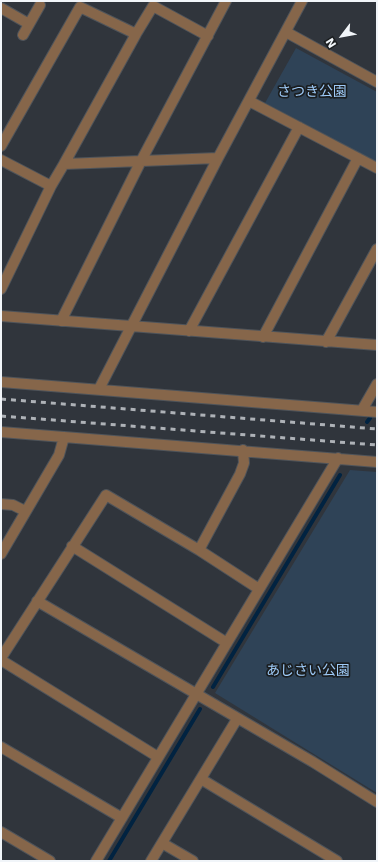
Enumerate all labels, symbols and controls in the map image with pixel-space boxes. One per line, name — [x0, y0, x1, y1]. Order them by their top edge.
north arrow — [322, 16, 362, 56]
text: N — [323, 35, 339, 50]
park label: さつき公園 — [277, 84, 347, 100]
park label: あじさい公園 — [266, 663, 350, 679]

